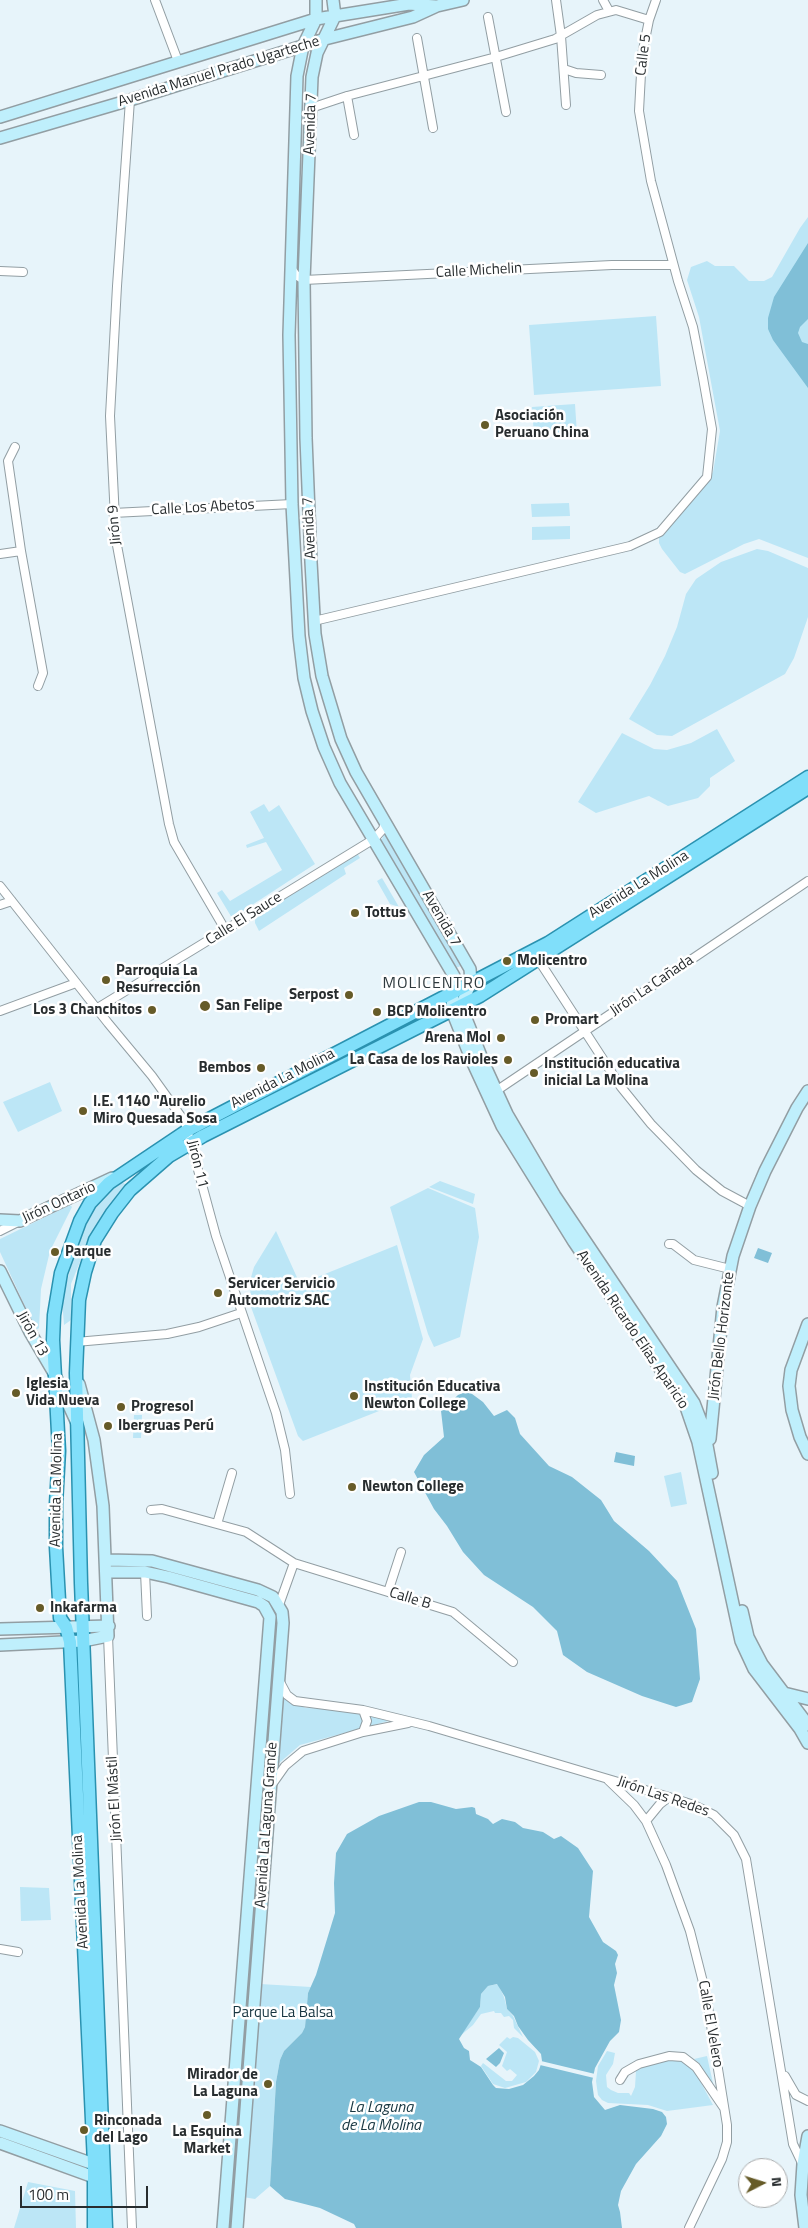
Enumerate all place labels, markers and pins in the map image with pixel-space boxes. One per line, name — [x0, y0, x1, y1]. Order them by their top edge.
place label: Asociación Peruano China — [495, 407, 589, 442]
marker: Asociación Peruano China — [479, 419, 491, 431]
place label: Tottus — [365, 904, 406, 922]
marker: Tottus — [349, 907, 361, 919]
place label: Molicentro — [517, 952, 587, 970]
marker: Molicentro — [501, 955, 513, 967]
place label: Parroquia La Resurrección — [116, 962, 200, 997]
marker: Parroquia La Resurrección — [100, 974, 112, 986]
place label: Serpost — [289, 986, 339, 1004]
marker: Serpost — [343, 989, 355, 1001]
place label: San Felipe — [216, 997, 283, 1015]
marker: San Felipe — [198, 999, 212, 1013]
place label: Los 3 Chanchitos — [33, 1001, 142, 1019]
place label: BCP Molicentro — [387, 1003, 487, 1021]
marker: Los 3 Chanchitos — [146, 1004, 158, 1016]
marker: BCP Molicentro — [371, 1006, 383, 1018]
place label: Promart — [545, 1011, 599, 1029]
marker: Promart — [529, 1014, 541, 1026]
place label: Arena Mol — [425, 1029, 491, 1047]
marker: Arena Mol — [495, 1032, 507, 1044]
place label: La Casa de los Ravioles — [350, 1051, 498, 1069]
marker: La Casa de los Ravioles — [502, 1054, 514, 1066]
place label: Institución educativa inicial La Molina — [544, 1055, 680, 1090]
place label: Bembos — [198, 1059, 251, 1077]
marker: Bembos — [255, 1062, 267, 1074]
marker: Institución educativa inicial La Molina — [528, 1067, 540, 1079]
place label: I.E. 1140 "Aurelio Miro Quesada Sosa — [93, 1093, 217, 1128]
marker: I.E. 1140 "Aurelio Miro Quesada Sosa — [77, 1105, 89, 1117]
place label: Parque — [65, 1243, 111, 1261]
marker: Parque — [49, 1246, 61, 1258]
place label: Servicer Servicio Automotriz SAC — [228, 1275, 335, 1310]
marker: Servicer Servicio Automotriz SAC — [212, 1287, 224, 1299]
place label: Iglesia Vida Nueva — [26, 1375, 99, 1410]
place label: Institución Educativa Newton College — [364, 1378, 500, 1413]
marker: Iglesia Vida Nueva — [10, 1387, 22, 1399]
marker: Institución Educativa Newton College — [348, 1390, 360, 1402]
place label: Progresol — [131, 1398, 194, 1416]
marker: Progresol — [115, 1401, 127, 1413]
place label: Ibergruas Perú — [118, 1417, 214, 1435]
marker: Ibergruas Perú — [102, 1420, 114, 1432]
place label: Newton College — [362, 1478, 464, 1496]
marker: Newton College — [346, 1481, 358, 1493]
place label: Inkafarma — [50, 1599, 117, 1617]
marker: Inkafarma — [34, 1602, 46, 1614]
place label: Mirador de La Laguna — [187, 2066, 258, 2101]
marker: Mirador de La Laguna — [262, 2078, 274, 2090]
marker: La Esquina Market — [201, 2109, 213, 2121]
place label: Rinconada del Lago — [94, 2112, 162, 2147]
place label: La Esquina Market — [172, 2123, 242, 2158]
marker: Rinconada del Lago — [78, 2124, 90, 2136]

